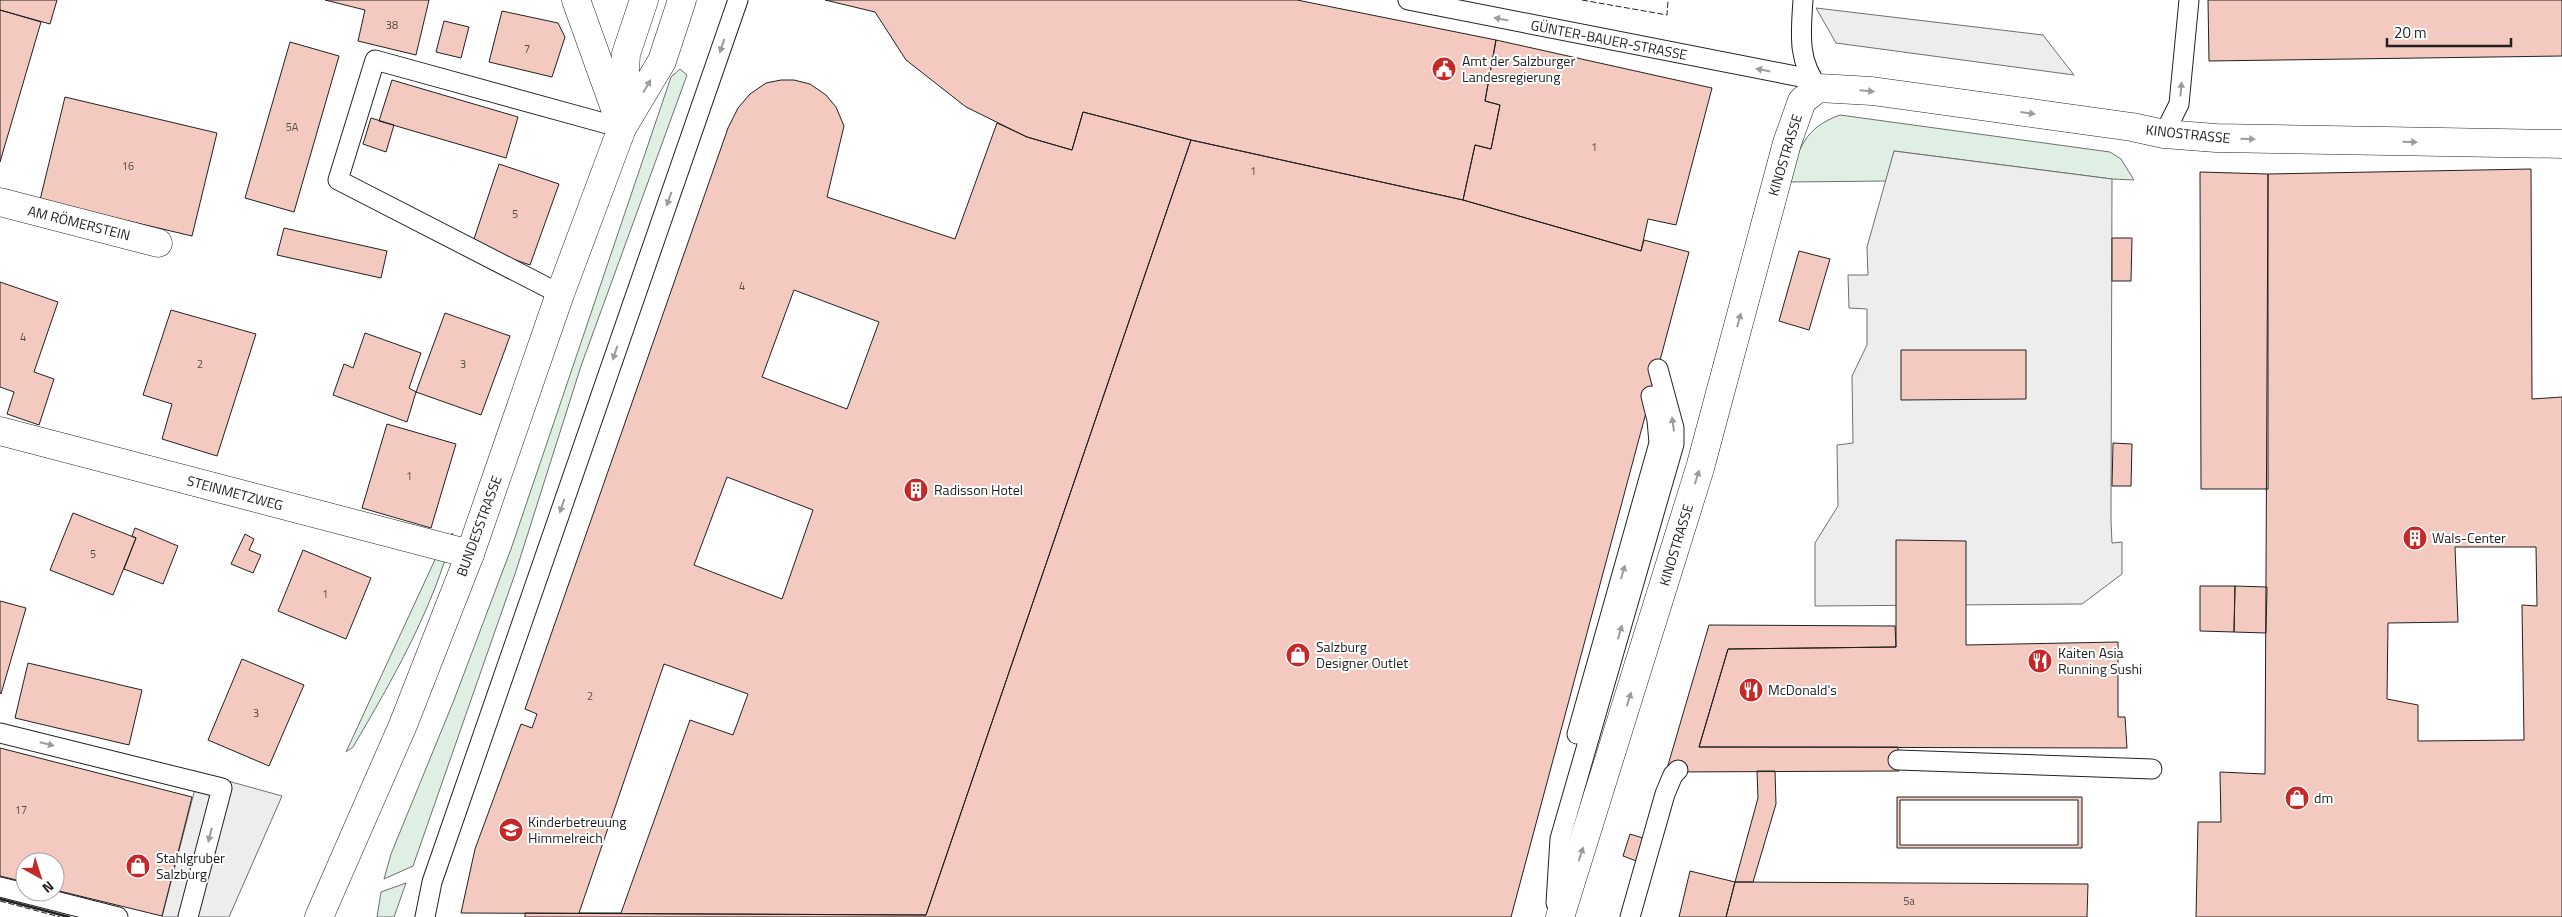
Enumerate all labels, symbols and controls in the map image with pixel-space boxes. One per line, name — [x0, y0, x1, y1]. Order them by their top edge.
one-way arrow — [1493, 14, 1509, 22]
street label: GÜNTER-BAUER-STRASSE — [1529, 14, 1689, 65]
scale bar — [2387, 15, 2511, 47]
house number: 38 — [386, 17, 398, 33]
text: 20 m — [2394, 21, 2427, 44]
one-way arrow — [718, 39, 726, 54]
house number: 7 — [524, 41, 530, 57]
place label: Amt der Salzburger Landesregierung — [1462, 50, 1575, 87]
public building icon: Amt der Salzburger Landesregierung — [1431, 56, 1457, 82]
one-way arrow — [1756, 66, 1771, 74]
one-way arrow — [642, 80, 651, 93]
one-way arrow — [2177, 81, 2185, 97]
one-way arrow — [1859, 88, 1875, 96]
one-way arrow — [2020, 109, 2036, 117]
street label: KINOSTRASSE — [1762, 111, 1807, 198]
house number: 5A — [286, 119, 299, 135]
street label: KINOSTRASSE — [2145, 119, 2232, 148]
one-way arrow — [2240, 135, 2256, 143]
one-way arrow — [2403, 138, 2419, 146]
house number: 1 — [1591, 139, 1597, 155]
house number: 16 — [122, 158, 134, 174]
house number: 1 — [1250, 163, 1256, 179]
one-way arrow — [664, 192, 672, 207]
street label: AM RÖMERSTEIN — [26, 200, 132, 245]
house number: 5 — [512, 206, 518, 222]
house number: 4 — [739, 278, 745, 294]
one-way arrow — [1736, 312, 1744, 327]
house number: 4 — [20, 329, 26, 345]
one-way arrow — [611, 346, 619, 361]
house number: 2 — [197, 356, 203, 372]
house number: 3 — [460, 356, 466, 372]
one-way arrow — [1669, 416, 1677, 432]
house number: 1 — [406, 468, 412, 484]
one-way arrow — [1694, 469, 1701, 484]
street label: STEINMETZWEG — [185, 470, 285, 515]
street label: BUNDESSTRASSE — [451, 472, 507, 579]
building icon: Radisson Hotel — [903, 477, 929, 503]
place label: Radisson Hotel — [934, 479, 1023, 500]
one-way arrow — [558, 499, 565, 514]
street label: KINOSTRASSE — [1653, 501, 1698, 588]
building icon: Wals-Center — [2402, 525, 2428, 551]
place label: Wals-Center — [2432, 527, 2506, 548]
house number: 5 — [90, 546, 96, 562]
one-way arrow — [1619, 565, 1627, 580]
house number: 1 — [322, 586, 328, 602]
one-way arrow — [1616, 624, 1624, 639]
place label: Salzburg Designer Outlet — [1316, 636, 1408, 673]
shop icon: Salzburg Designer Outlet — [1285, 642, 1311, 668]
place label: Kaiten Asia Running Sushi — [2058, 642, 2142, 679]
restaurant icon: Kaiten Asia Running Sushi — [2027, 648, 2053, 674]
restaurant icon: McDonald's — [1738, 677, 1764, 703]
place label: McDonald's — [1768, 679, 1837, 700]
house number: 2 — [587, 688, 593, 704]
one-way arrow — [1626, 691, 1634, 706]
house number: 3 — [253, 705, 259, 721]
one-way arrow — [40, 740, 55, 748]
shop icon: dm — [2284, 785, 2310, 811]
place label: dm — [2314, 787, 2333, 808]
house number: 17 — [15, 802, 27, 818]
place label: Kinderbetreuung Himmelreich — [528, 811, 627, 848]
school or university icon: Kinderbetreuung Himmelreich — [498, 817, 524, 843]
one-way arrow — [205, 828, 213, 843]
one-way arrow — [1577, 846, 1585, 861]
place label: Stahlgruber Salzburg — [156, 847, 225, 884]
north arrow — [15, 852, 65, 902]
shop icon: Stahlgruber Salzburg — [125, 853, 151, 879]
text: N — [38, 876, 59, 899]
house number: 5a — [1903, 893, 1915, 909]

